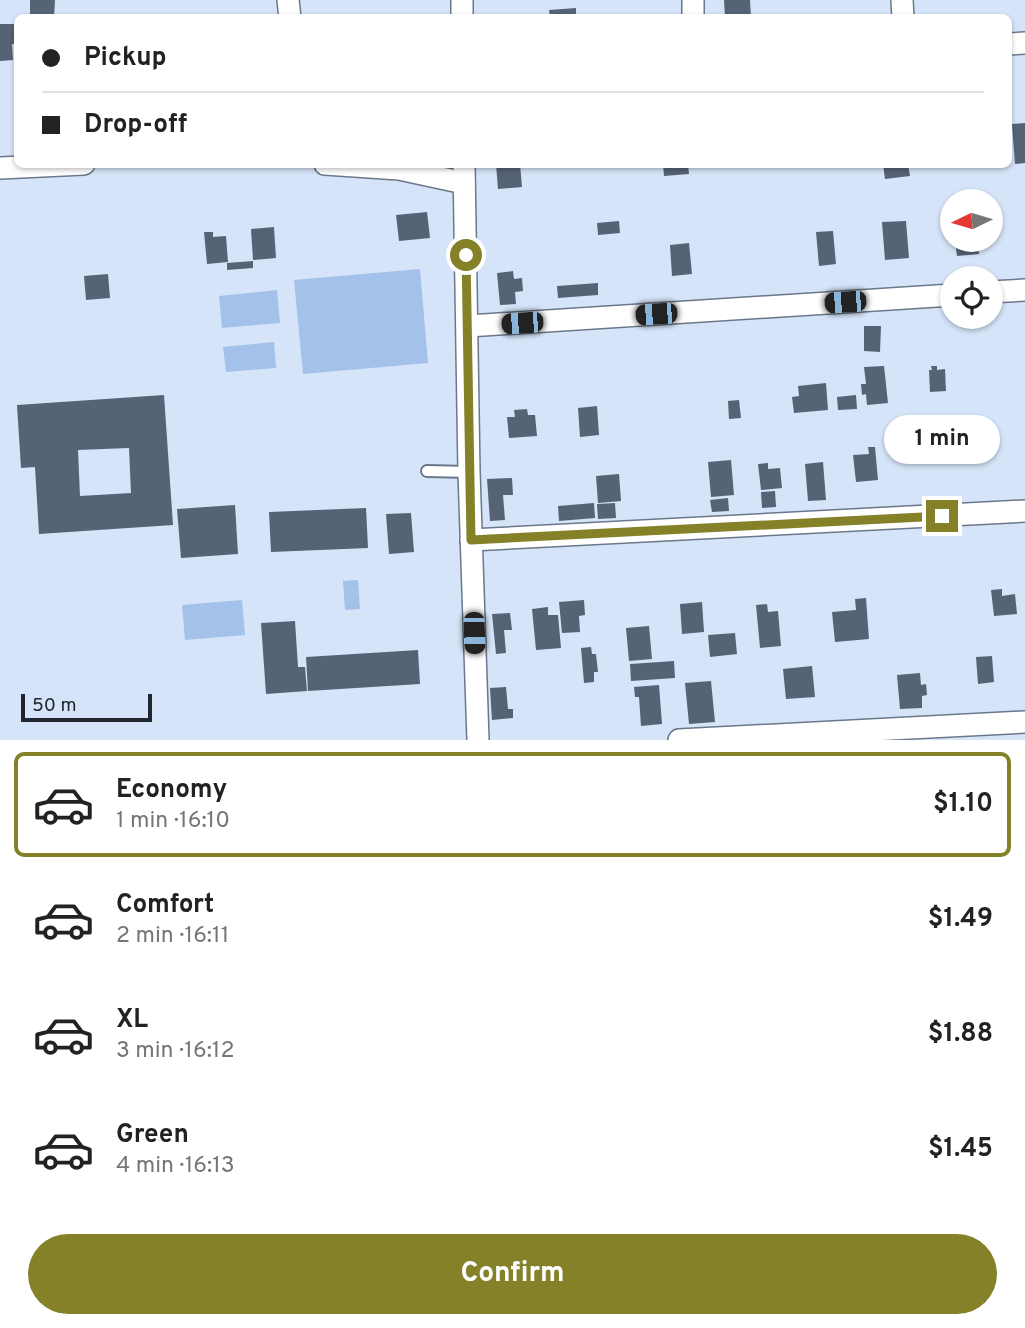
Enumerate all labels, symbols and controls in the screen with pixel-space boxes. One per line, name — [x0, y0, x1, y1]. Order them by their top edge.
text: Pickup — [84, 42, 167, 75]
text: Drop-off — [84, 109, 187, 142]
north arrow — [940, 189, 1003, 252]
map controls — [940, 189, 1003, 329]
route start — [450, 239, 482, 271]
button: locate — [940, 266, 1003, 329]
car — [824, 290, 867, 314]
car — [635, 302, 678, 326]
car — [501, 311, 544, 335]
callout: 1 min — [884, 414, 1000, 463]
text: 1 min — [914, 425, 970, 454]
route end — [926, 500, 958, 532]
car — [463, 612, 486, 654]
scale bar — [21, 691, 152, 723]
text: 50 m — [32, 694, 77, 718]
icon: car — [32, 773, 95, 836]
text: Economy — [116, 774, 227, 807]
text: $1.10 — [933, 788, 993, 821]
text: 1 min · 16:10 — [116, 807, 230, 836]
icon: car — [32, 888, 95, 951]
text: Comfort — [116, 889, 214, 922]
text: $1.49 — [928, 903, 993, 936]
text: 2 min · 16:11 — [116, 922, 229, 951]
icon: car — [32, 1003, 95, 1066]
text: XL — [116, 1004, 148, 1037]
text: $1.88 — [928, 1018, 993, 1051]
text: 3 min · 16:12 — [116, 1037, 234, 1066]
icon: car — [32, 1118, 95, 1181]
text: Green — [116, 1119, 189, 1152]
text: $1.45 — [928, 1133, 993, 1166]
text: 4 min · 16:13 — [116, 1152, 235, 1181]
button: Confirm — [28, 1234, 997, 1314]

